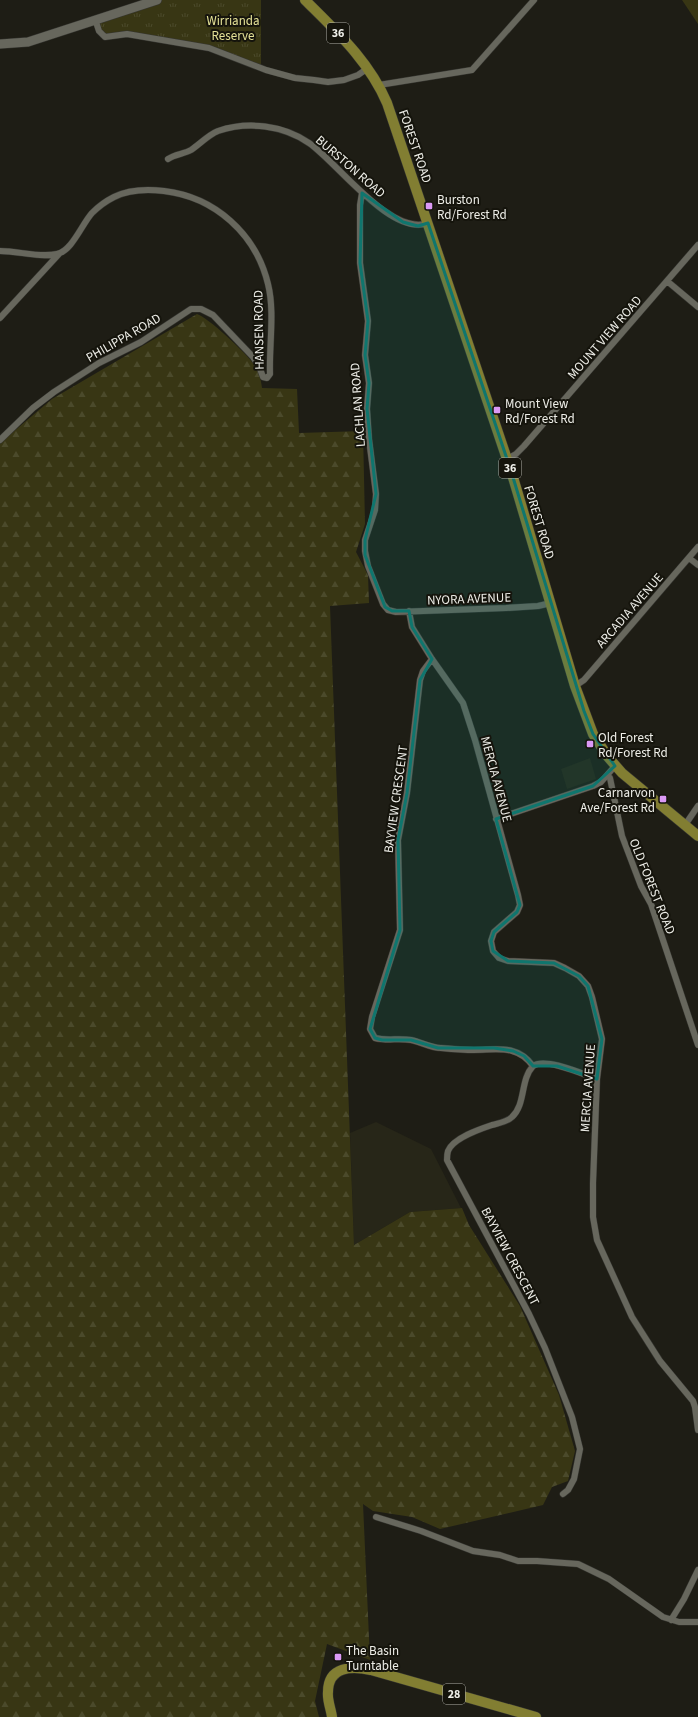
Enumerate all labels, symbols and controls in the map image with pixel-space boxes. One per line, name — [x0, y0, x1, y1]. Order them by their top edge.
park label: Wirrianda Reserve — [206, 12, 260, 45]
road number: 36 — [327, 23, 349, 43]
street label: FOREST ROAD — [394, 107, 436, 185]
street label: BURSTON ROAD — [312, 131, 389, 202]
place label: Burston Rd/Forest Rd — [437, 191, 507, 224]
marker: Burston Rd/Forest Rd — [424, 201, 434, 211]
street label: HANSEN ROAD — [249, 290, 269, 370]
street label: MOUNT VIEW ROAD — [563, 292, 646, 383]
street label: PHILIPPA ROAD — [83, 309, 164, 367]
street label: LACHLAN ROAD — [346, 362, 370, 448]
place label: Mount View Rd/Forest Rd — [505, 395, 575, 428]
marker: Mount View Rd/Forest Rd — [492, 405, 502, 415]
road number: 36 — [499, 458, 521, 478]
street label: FOREST ROAD — [519, 483, 559, 561]
street label: ARCADIA AVENUE — [592, 569, 668, 652]
street label: NYORA AVENUE — [427, 589, 512, 609]
place label: Old Forest Rd/Forest Rd — [598, 729, 668, 762]
street label: MERCIA AVENUE — [476, 734, 516, 824]
marker: Old Forest Rd/Forest Rd — [585, 739, 595, 749]
street label: BAYVIEW CRESCENT — [380, 744, 412, 854]
place label: Carnarvon Ave/Forest Rd — [580, 784, 655, 817]
marker: Carnarvon Ave/Forest Rd — [658, 794, 668, 804]
street label: OLD FOREST ROAD — [625, 836, 680, 937]
street label: MERCIA AVENUE — [576, 1043, 600, 1133]
street label: BAYVIEW CRESCENT — [477, 1204, 544, 1309]
place label: The Basin Turntable — [346, 1642, 399, 1675]
marker: The Basin Turntable — [333, 1652, 343, 1662]
road number: 28 — [443, 1684, 465, 1704]

